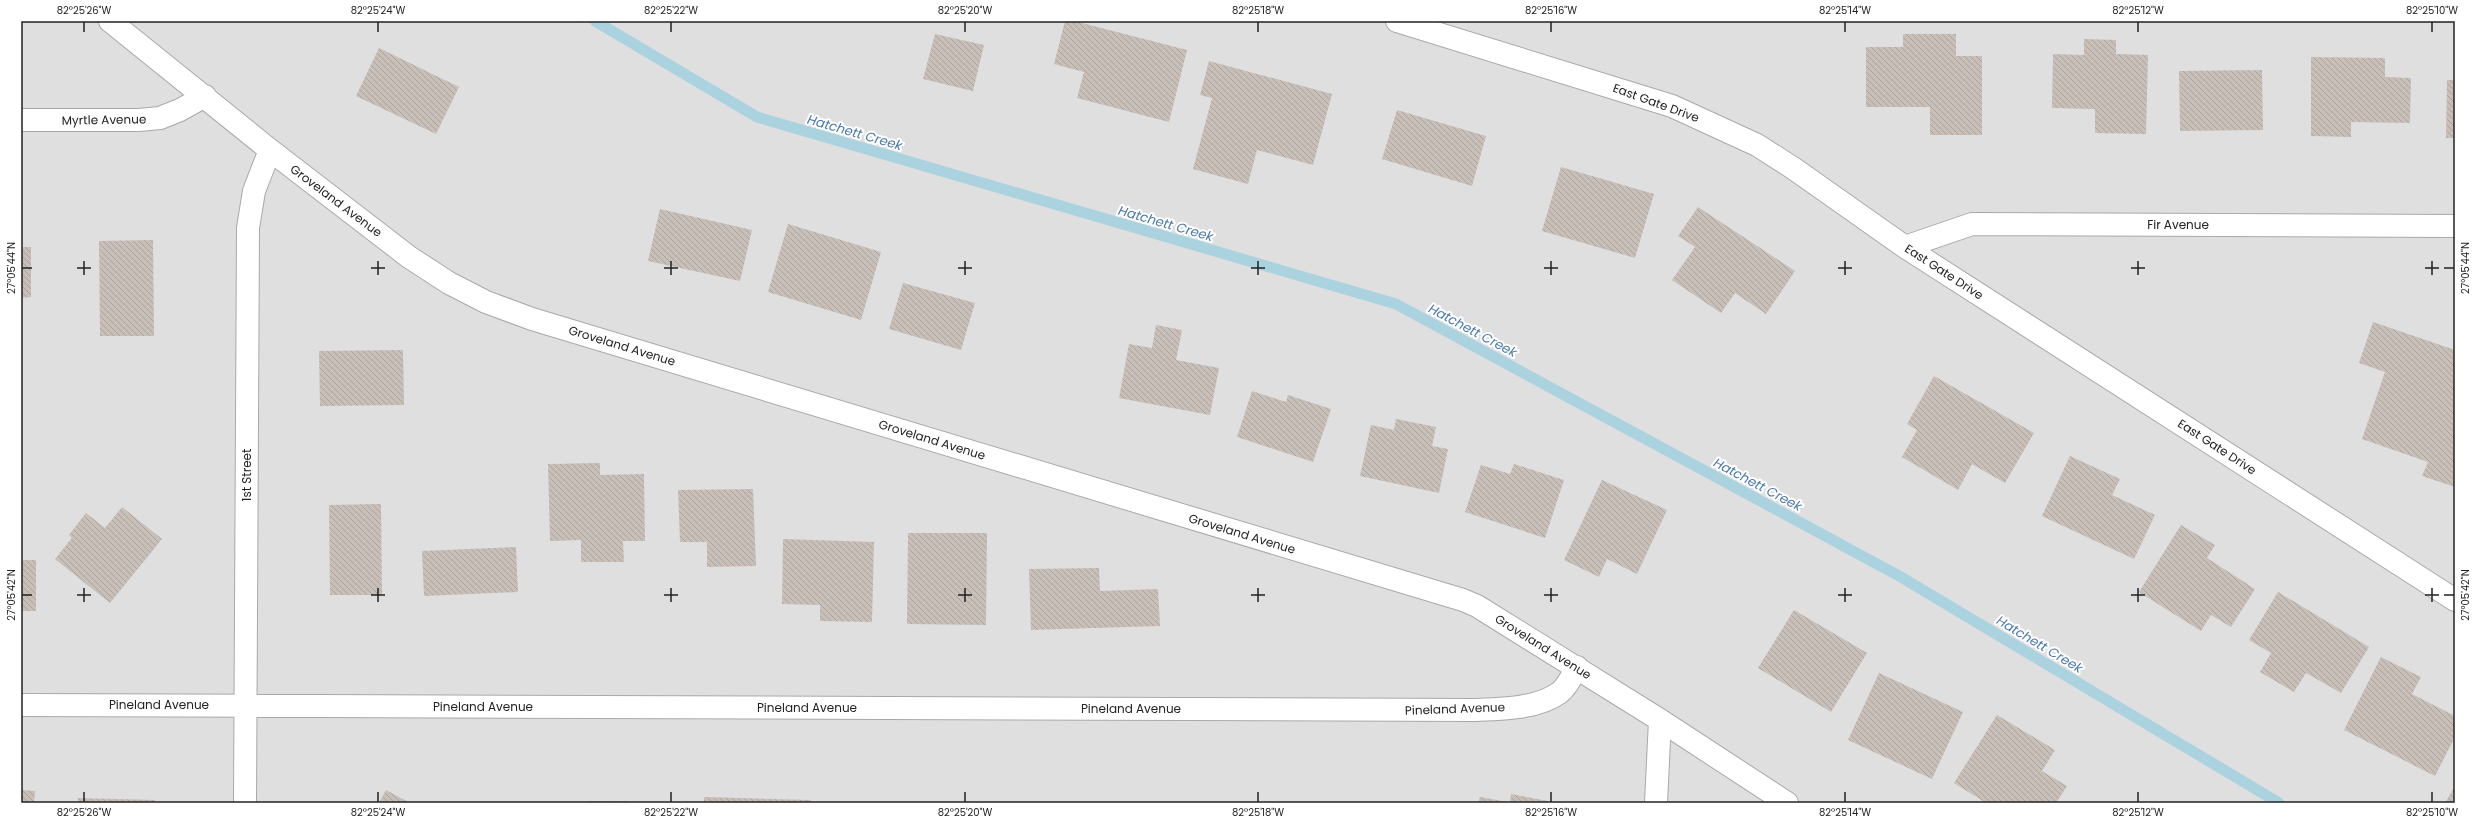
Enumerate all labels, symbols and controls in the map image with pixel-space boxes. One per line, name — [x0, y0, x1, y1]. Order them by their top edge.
text: 82°25'26"W — [57, 3, 112, 18]
text: 82°25'24"W — [351, 3, 405, 18]
text: 82°25'22"W — [644, 3, 698, 18]
text: 82°25'20"W — [938, 3, 992, 18]
text: 82°25'18"W — [1232, 3, 1284, 18]
text: 82°25'16"W — [1525, 3, 1577, 18]
text: 82°25'14"W — [1819, 3, 1871, 18]
text: 82°25'12"W — [2112, 3, 2164, 18]
text: 82°25'10"W — [2406, 3, 2458, 18]
street label: East Gate Drive — [1611, 79, 1702, 126]
street label: Myrtle Avenue — [62, 110, 146, 129]
water label: Hatchett Creek — [805, 110, 906, 155]
street label: Groveland Avenue — [287, 160, 386, 241]
water label: Hatchett Creek — [1116, 201, 1217, 246]
street label: Fir Avenue — [2147, 216, 2209, 233]
street label: East Gate Drive — [1902, 240, 1987, 303]
text: 27°05'44"N — [4, 242, 19, 294]
text: 27°05'44"N — [2458, 242, 2473, 294]
water label: Hatchett Creek — [1425, 299, 1522, 362]
street label: Groveland Avenue — [567, 321, 678, 370]
street label: Groveland Avenue — [877, 415, 988, 464]
street label: East Gate Drive — [2175, 415, 2260, 478]
street label: 1st Street — [238, 449, 255, 501]
water label: Hatchett Creek — [1710, 453, 1807, 516]
street label: Groveland Avenue — [1187, 509, 1298, 558]
text: 27°05'42"N — [4, 569, 19, 621]
text: 27°05'42"N — [2458, 569, 2473, 621]
street label: Groveland Avenue — [1492, 610, 1595, 683]
water label: Hatchett Creek — [1993, 611, 2088, 678]
street label: Pineland Avenue — [109, 696, 209, 713]
street label: Pineland Avenue — [433, 698, 533, 715]
street label: Pineland Avenue — [1405, 698, 1505, 719]
street label: Pineland Avenue — [757, 699, 857, 716]
street label: Pineland Avenue — [1081, 700, 1181, 717]
text: 82°25'26"W — [57, 805, 112, 820]
text: 82°25'24"W — [351, 805, 405, 820]
text: 82°25'22"W — [644, 805, 698, 820]
text: 82°25'20"W — [938, 805, 992, 820]
text: 82°25'18"W — [1232, 805, 1284, 820]
text: 82°25'16"W — [1525, 805, 1577, 820]
text: 82°25'14"W — [1819, 805, 1871, 820]
text: 82°25'12"W — [2112, 805, 2164, 820]
text: 82°25'10"W — [2406, 805, 2458, 820]

